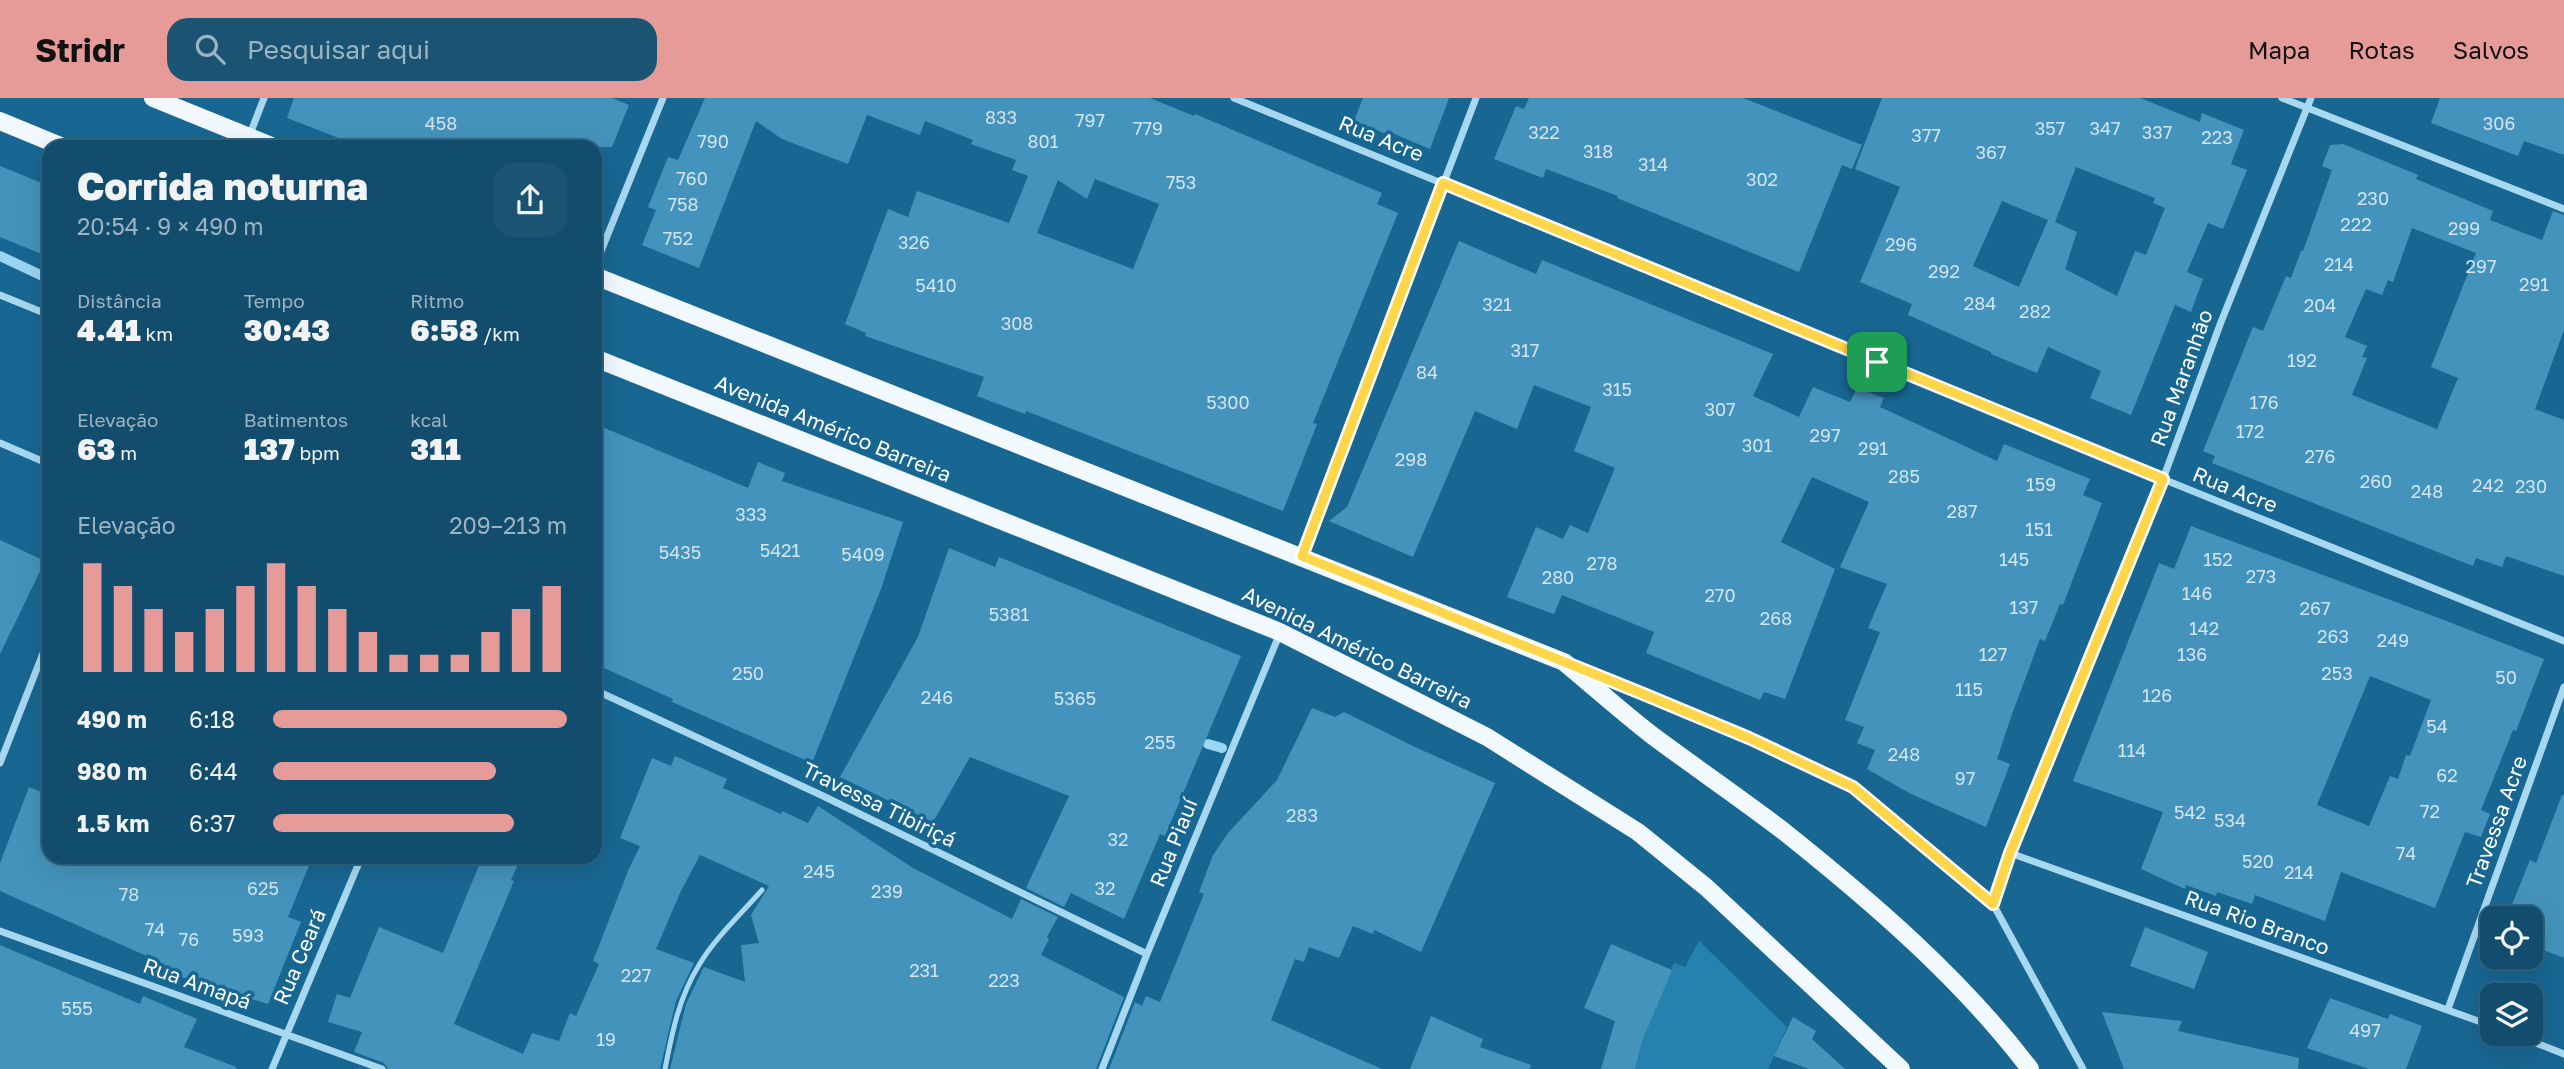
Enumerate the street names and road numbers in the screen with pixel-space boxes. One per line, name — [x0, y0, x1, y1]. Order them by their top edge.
street label: Rua Acre — [1335, 109, 1428, 167]
street label: Rua Maranhão — [2144, 306, 2218, 450]
street label: Avenida Américo Barreira — [711, 369, 955, 487]
street label: Rua Acre — [2189, 460, 2282, 518]
street label: Avenida Américo Barreira — [1238, 580, 1477, 714]
street label: Travessa Acre — [2460, 752, 2532, 891]
street label: Travessa Tibiriçá — [798, 756, 961, 853]
street label: Rua Piauí — [1144, 793, 1203, 891]
street label: Rua Rio Branco — [2181, 884, 2333, 960]
street label: Rua Ceará — [267, 905, 331, 1009]
street label: Rua Amapá — [140, 952, 255, 1015]

